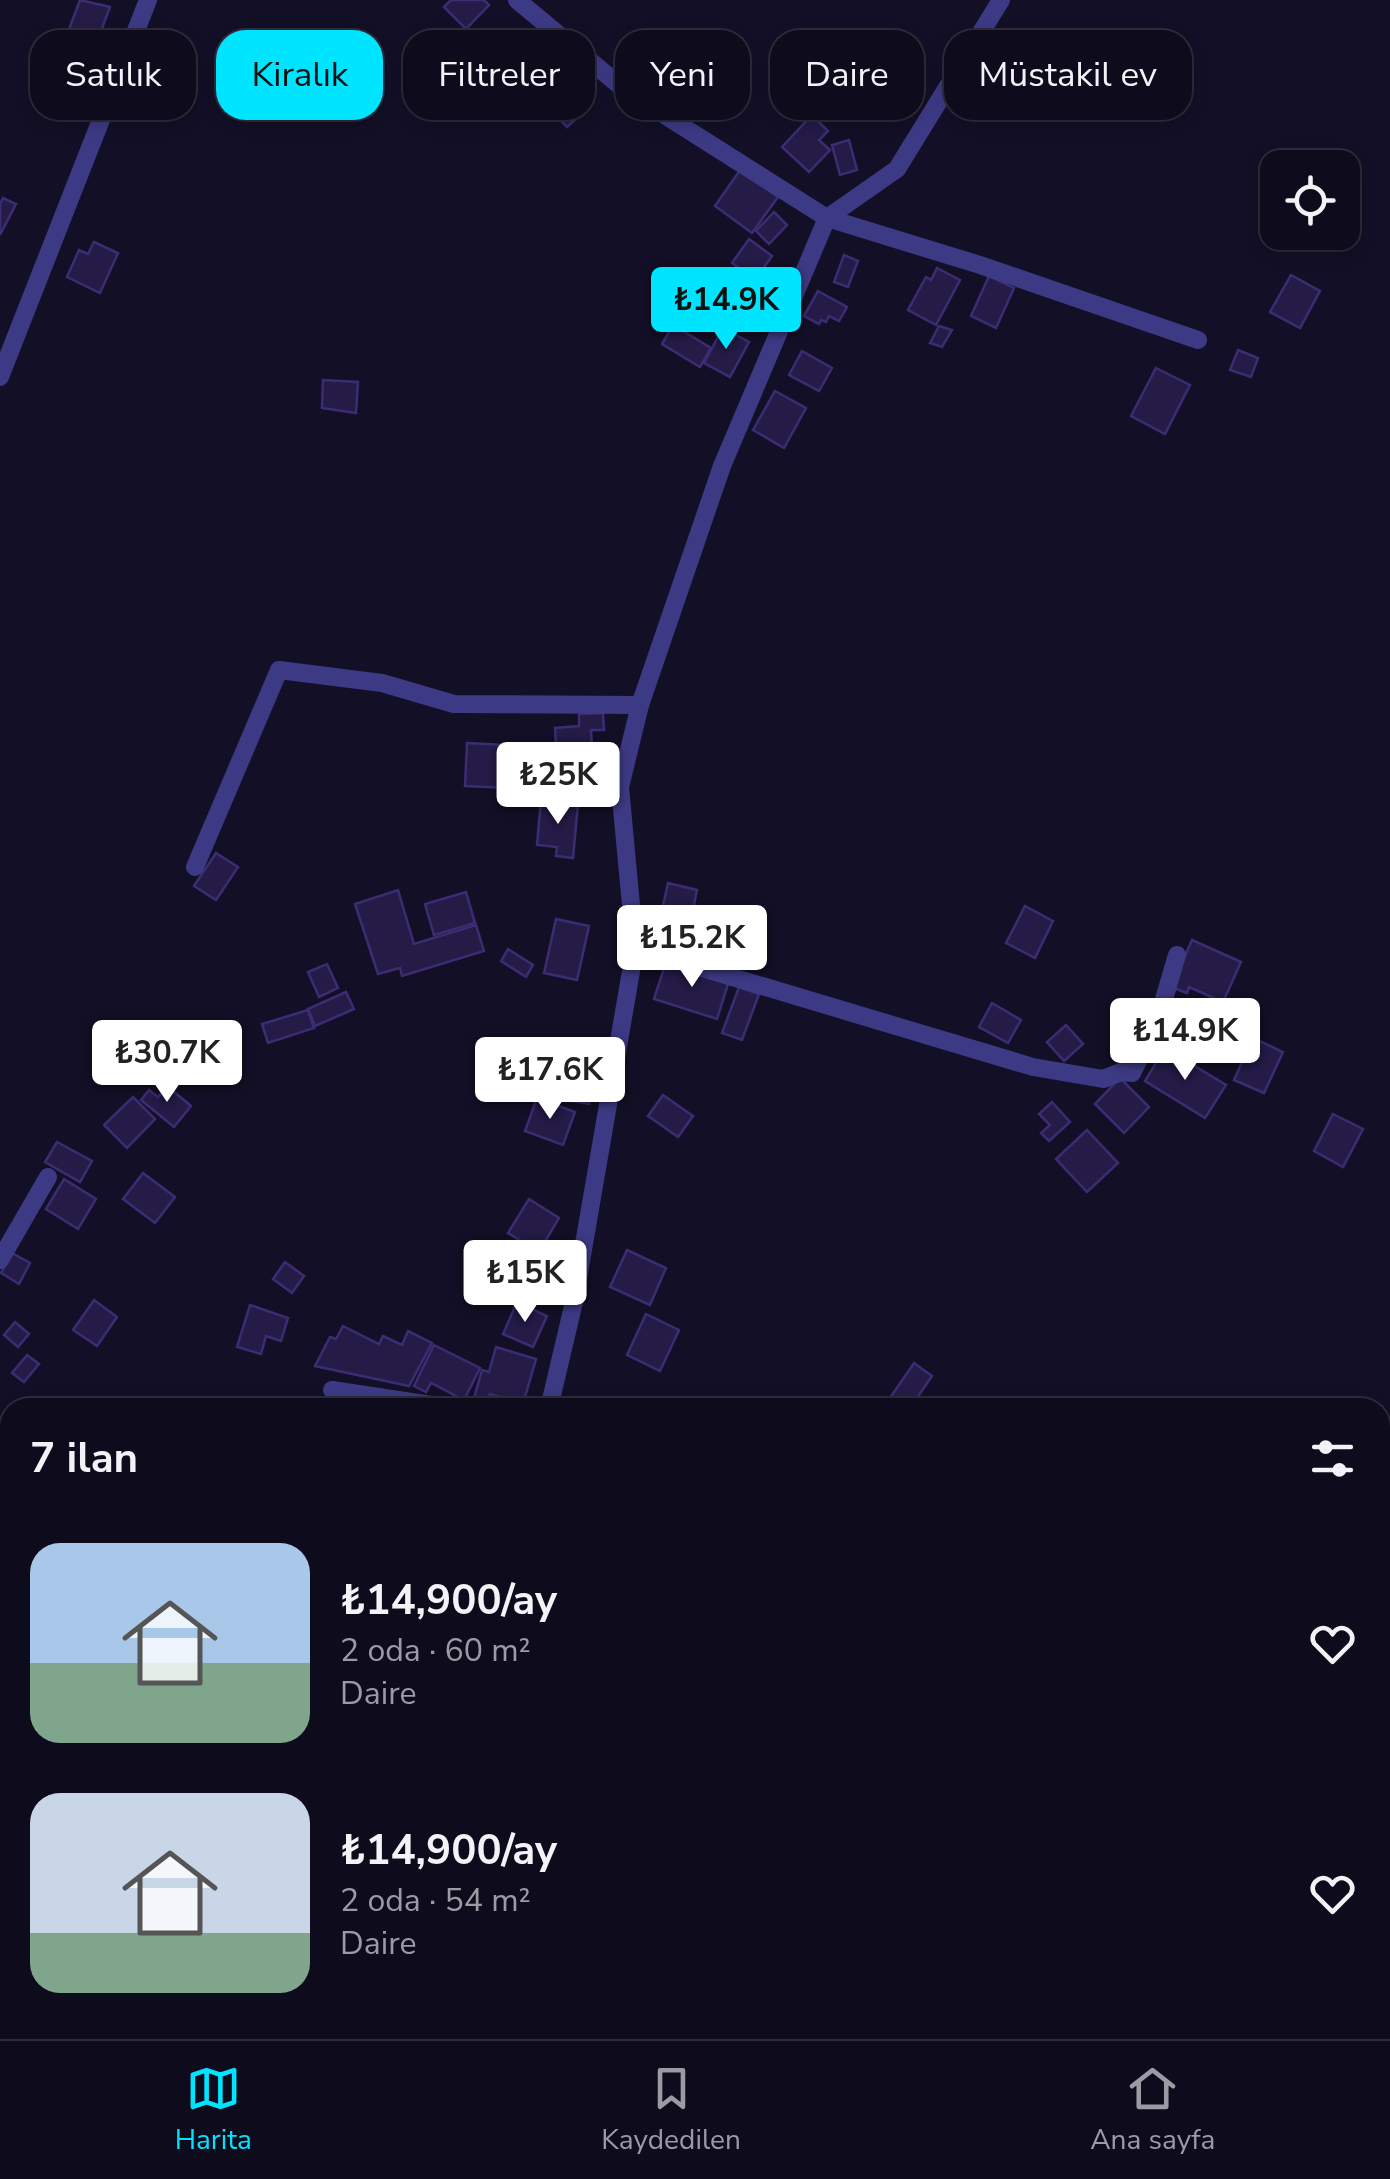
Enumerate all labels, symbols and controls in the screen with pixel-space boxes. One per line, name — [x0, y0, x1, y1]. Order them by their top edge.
chip: Satılık — [30, 30, 196, 120]
chip: Kiralık — [216, 30, 383, 120]
chip: Filtreler — [403, 30, 595, 120]
chip: Yeni — [615, 30, 750, 120]
chip: Daire — [770, 30, 924, 120]
chip: Müstakil ev — [944, 30, 1192, 120]
map controls — [1260, 150, 1360, 250]
button: locate — [1260, 150, 1360, 250]
pin: ₺14.9K — [645, 267, 807, 352]
text: ₺14.9K — [673, 278, 779, 321]
pin: ₺25K — [499, 742, 617, 827]
text: ₺25K — [519, 753, 597, 796]
pin: ₺15.2K — [611, 905, 773, 990]
text: ₺15.2K — [639, 916, 745, 959]
pin: ₺14.9K — [1104, 998, 1266, 1083]
text: ₺14.9K — [1132, 1009, 1238, 1052]
pin: ₺30.7K — [86, 1020, 248, 1105]
text: ₺30.7K — [114, 1031, 220, 1074]
pin: ₺17.6K — [469, 1037, 631, 1122]
text: ₺17.6K — [497, 1048, 603, 1091]
pin: ₺15K — [466, 1240, 584, 1325]
text: ₺15K — [486, 1251, 564, 1294]
text: 7 ilan — [30, 1430, 138, 1487]
icon: filters — [1305, 1431, 1360, 1486]
text: ₺14,900/ay — [340, 1572, 557, 1629]
icon: home — [110, 1583, 230, 1703]
icon: heart — [1305, 1616, 1360, 1671]
text: 2 oda · 60 m² — [340, 1629, 531, 1672]
text: Daire — [340, 1672, 416, 1715]
text: ₺14,900/ay — [340, 1822, 557, 1879]
icon: home — [110, 1833, 230, 1953]
icon: heart — [1305, 1866, 1360, 1921]
text: 2 oda · 54 m² — [340, 1879, 531, 1922]
text: Daire — [340, 1922, 416, 1965]
tab: Harita — [175, 2061, 252, 2159]
tab: Kaydedilen — [601, 2061, 741, 2159]
tab: Ana sayfa — [1090, 2061, 1215, 2159]

